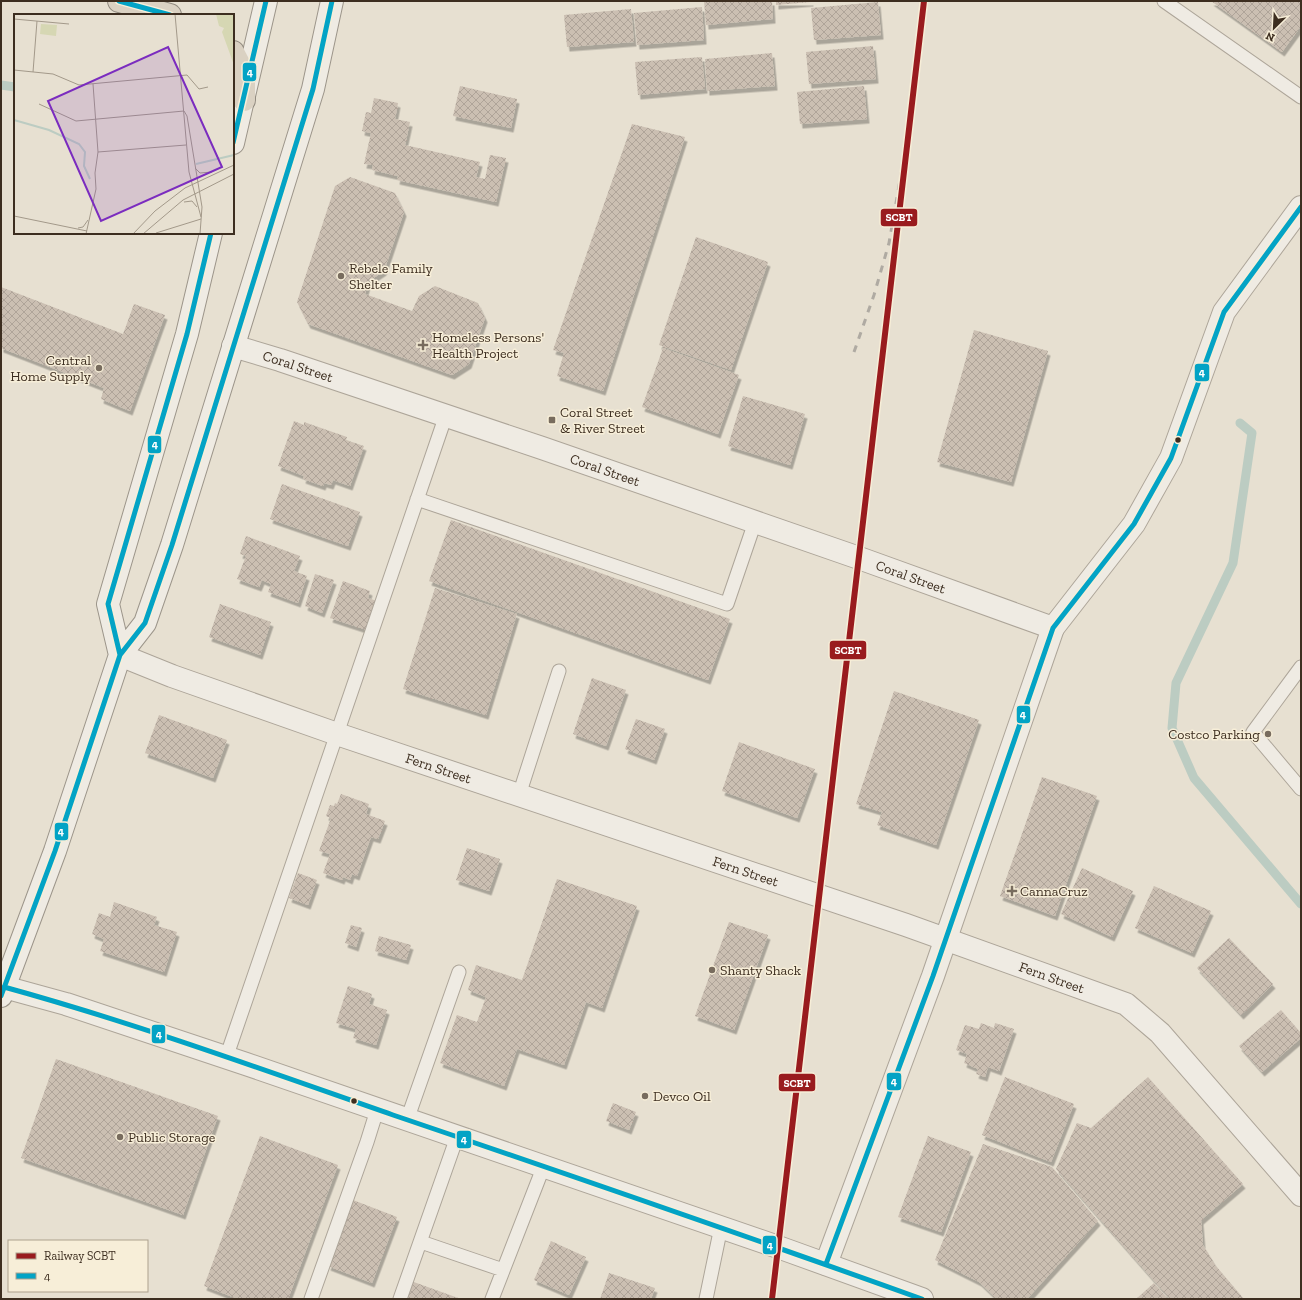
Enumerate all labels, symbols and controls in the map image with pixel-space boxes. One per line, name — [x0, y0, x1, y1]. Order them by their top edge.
north arrow — [1254, 8, 1294, 48]
inset map — [14, 14, 234, 234]
text: N — [1263, 29, 1277, 44]
line badge: 4 — [242, 62, 257, 82]
text: 4 — [247, 66, 254, 79]
line badge: SCBT — [880, 208, 918, 227]
text: SCBT — [885, 211, 913, 224]
place label: Rebele Family Shelter — [349, 260, 434, 293]
marker: Rebele Family Shelter — [336, 271, 346, 281]
place label: Homeless Persons' Health Project — [432, 329, 544, 362]
marker: Homeless Persons' Health Project — [417, 339, 429, 351]
street label: Coral Street — [261, 347, 336, 386]
place label: Central Home Supply — [10, 352, 92, 385]
marker: Central Home Supply — [94, 363, 104, 373]
line badge: 4 — [1194, 363, 1210, 382]
text: 4 — [1199, 366, 1206, 379]
place label: Coral Street & River Street — [560, 404, 646, 437]
marker: Coral Street & River Street — [547, 415, 557, 425]
line badge: 4 — [147, 435, 162, 454]
unlabelled marker — [1173, 435, 1183, 445]
text: 4 — [152, 438, 159, 451]
street label: Coral Street — [568, 450, 643, 491]
street label: Coral Street — [873, 557, 948, 598]
line badge: SCBT — [829, 640, 867, 660]
text: SCBT — [834, 644, 862, 657]
line badge: 4 — [1016, 705, 1031, 724]
text: 4 — [1020, 708, 1027, 721]
place label: Costco Parking — [1168, 726, 1260, 743]
marker: Costco Parking — [1263, 729, 1273, 739]
street label: Fern Street — [403, 750, 474, 788]
line badge: 4 — [54, 822, 69, 841]
text: 4 — [58, 825, 65, 838]
street label: Fern Street — [710, 853, 781, 891]
place label: CannaCruz — [1020, 883, 1088, 900]
marker: CannaCruz — [1007, 886, 1017, 896]
street label: Fern Street — [1017, 958, 1087, 998]
place label: Shanty Shack — [720, 962, 802, 979]
marker: Shanty Shack — [707, 965, 717, 975]
line badge: 4 — [151, 1024, 166, 1044]
text: 4 — [156, 1028, 163, 1041]
line badge: 4 — [886, 1072, 902, 1091]
line badge: SCBT — [778, 1073, 816, 1092]
text: 4 — [891, 1075, 898, 1088]
text: SCBT — [783, 1077, 811, 1090]
place label: Devco Oil — [653, 1088, 711, 1105]
marker: Devco Oil — [640, 1091, 650, 1101]
unlabelled marker — [349, 1096, 359, 1106]
place label: Public Storage — [128, 1129, 216, 1146]
line badge: 4 — [456, 1130, 472, 1149]
marker: Public Storage — [115, 1132, 125, 1142]
text: 4 — [461, 1133, 468, 1146]
line badge: 4 — [762, 1235, 777, 1255]
text: 4 — [767, 1239, 774, 1252]
legend — [8, 1240, 148, 1292]
text: Railway SCBT — [44, 1249, 116, 1263]
text: 4 — [44, 1269, 51, 1283]

